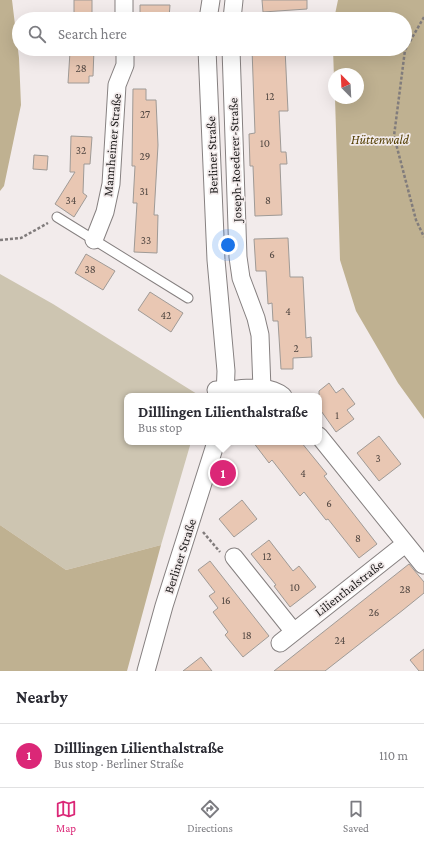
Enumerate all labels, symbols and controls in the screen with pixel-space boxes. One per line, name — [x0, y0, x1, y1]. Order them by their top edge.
search box — [12, 12, 412, 56]
icon: search — [26, 23, 48, 45]
text: Search here — [58, 26, 127, 42]
house number: 28 — [75, 62, 87, 74]
north arrow — [328, 68, 364, 104]
house number: 12 — [266, 90, 274, 102]
street label: Mannheimer Straße — [100, 92, 124, 197]
street label: Joseph-Roederer-Straße — [225, 97, 245, 223]
house number: 27 — [140, 108, 150, 120]
street label: Berliner Straße — [203, 116, 221, 194]
park label: Hüttenwald — [351, 132, 410, 147]
house number: 10 — [260, 137, 270, 149]
house number: 32 — [76, 144, 86, 156]
house number: 29 — [140, 150, 150, 162]
house number: 31 — [140, 185, 149, 197]
house number: 34 — [66, 194, 77, 206]
house number: 8 — [265, 194, 271, 206]
house number: 33 — [141, 234, 151, 246]
your location — [218, 235, 238, 255]
house number: 6 — [269, 248, 275, 260]
house number: 38 — [84, 263, 96, 275]
house number: 4 — [285, 305, 291, 317]
house number: 42 — [161, 309, 171, 321]
house number: 2 — [293, 342, 299, 354]
popup — [124, 393, 322, 445]
text: Dilllingen Lilienthalstraße — [138, 404, 308, 420]
house number: 1 — [335, 409, 339, 421]
text: Bus stop — [138, 420, 182, 435]
house number: 3 — [375, 452, 381, 464]
pin: 1 — [210, 458, 236, 488]
house number: 4 — [300, 467, 306, 479]
house number: 6 — [326, 497, 332, 509]
street label: Berliner Straße — [161, 516, 199, 595]
house number: 8 — [355, 532, 361, 544]
house number: 12 — [263, 550, 271, 562]
street label: Lilienthalstraße — [312, 556, 386, 619]
house number: 10 — [290, 581, 300, 593]
house number: 28 — [399, 583, 411, 595]
house number: 16 — [221, 594, 231, 606]
house number: 26 — [369, 606, 379, 618]
house number: 18 — [242, 629, 252, 641]
house number: 24 — [335, 634, 346, 646]
text: Nearby — [16, 688, 68, 707]
text: Dilllingen Lilienthalstraße — [54, 740, 224, 756]
text: 1 — [27, 748, 31, 763]
text: 110 m — [379, 748, 408, 763]
text: Bus stop · Berliner Straße — [54, 756, 184, 771]
tab: Map — [55, 798, 77, 834]
tab: Directions — [187, 798, 233, 834]
tab: Saved — [343, 798, 369, 834]

